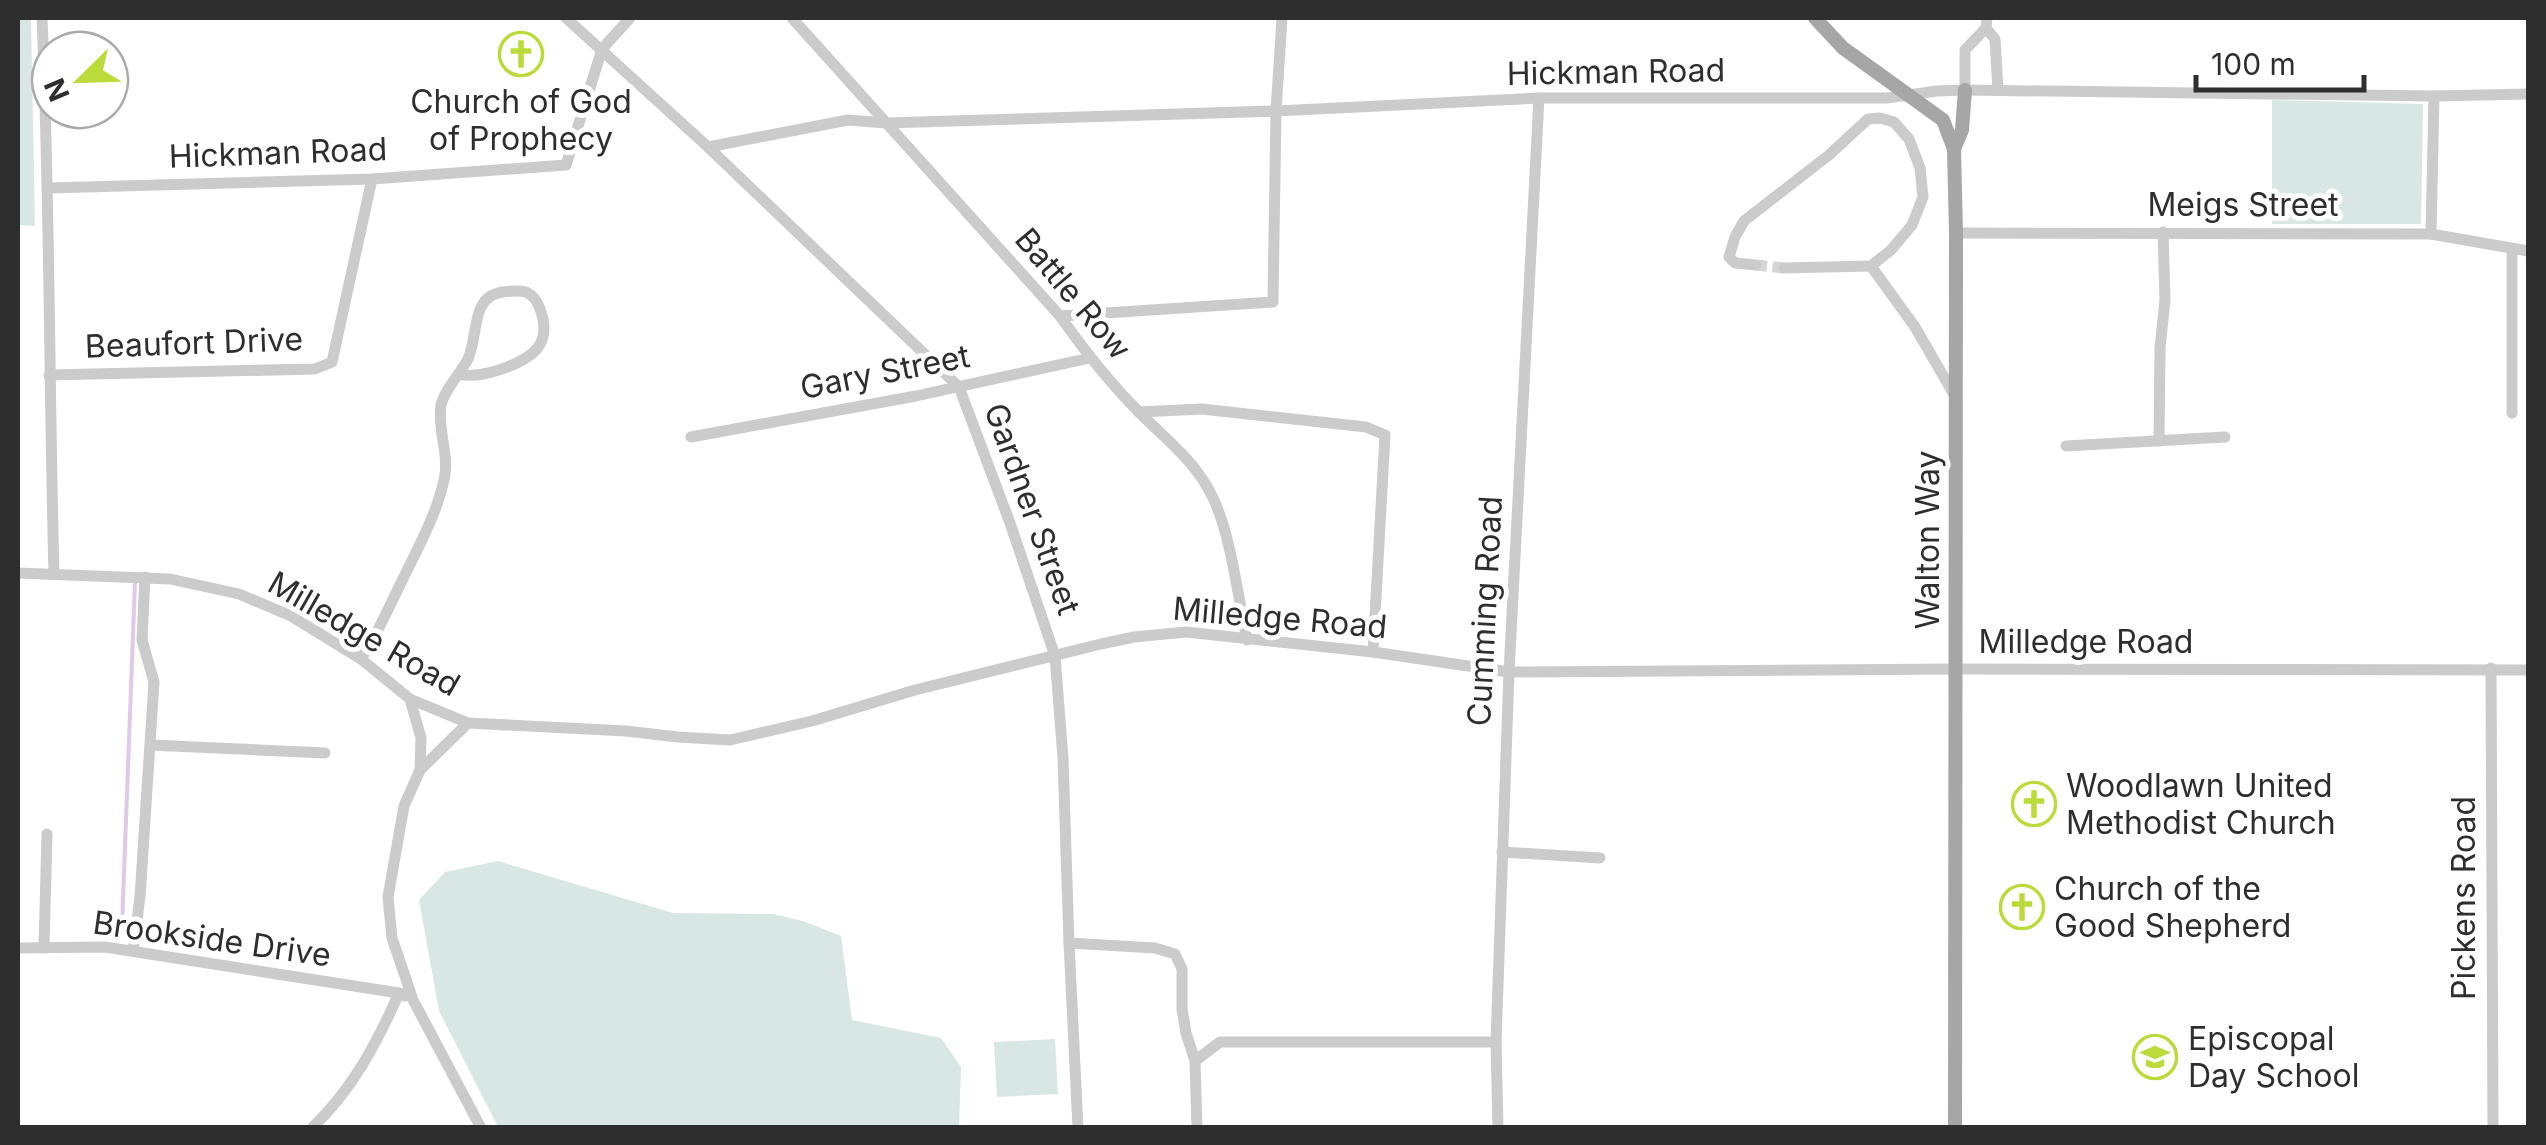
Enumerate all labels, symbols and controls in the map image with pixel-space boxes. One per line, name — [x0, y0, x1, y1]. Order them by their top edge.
north arrow — [30, 30, 130, 130]
scale bar — [2196, 30, 2364, 92]
church icon: Church of God of Prophecy — [498, 31, 544, 77]
text: 100 m — [2211, 46, 2296, 82]
street label: Hickman Road — [1506, 50, 1726, 93]
text: N — [37, 73, 77, 106]
place label: Church of God of Prophecy — [410, 82, 632, 158]
street label: Hickman Road — [168, 129, 388, 176]
street label: Meigs Street — [2147, 185, 2339, 224]
street label: Battle Row — [1007, 220, 1140, 367]
street label: Beaufort Drive — [84, 319, 304, 366]
street label: Gary Street — [797, 336, 973, 407]
street label: Gardner Street — [976, 398, 1089, 620]
street label: Walton Way — [1908, 451, 1947, 629]
street label: Cumming Road — [1459, 495, 1510, 727]
street label: Milledge Road — [261, 563, 467, 704]
street label: Milledge Road — [1171, 589, 1389, 646]
street label: Milledge Road — [1979, 622, 2193, 661]
place label: Woodlawn United Methodist Church — [2066, 766, 2336, 842]
church icon: Woodlawn United Methodist Church — [2011, 781, 2057, 827]
street label: Pickens Road — [2444, 796, 2483, 1000]
place label: Church of the Good Shepherd — [2054, 869, 2291, 945]
church icon: Church of the Good Shepherd — [1999, 884, 2045, 930]
street label: Brookside Drive — [91, 903, 333, 974]
place label: Episcopal Day School — [2188, 1019, 2359, 1095]
school or university icon: Episcopal Day School — [2132, 1034, 2178, 1080]

